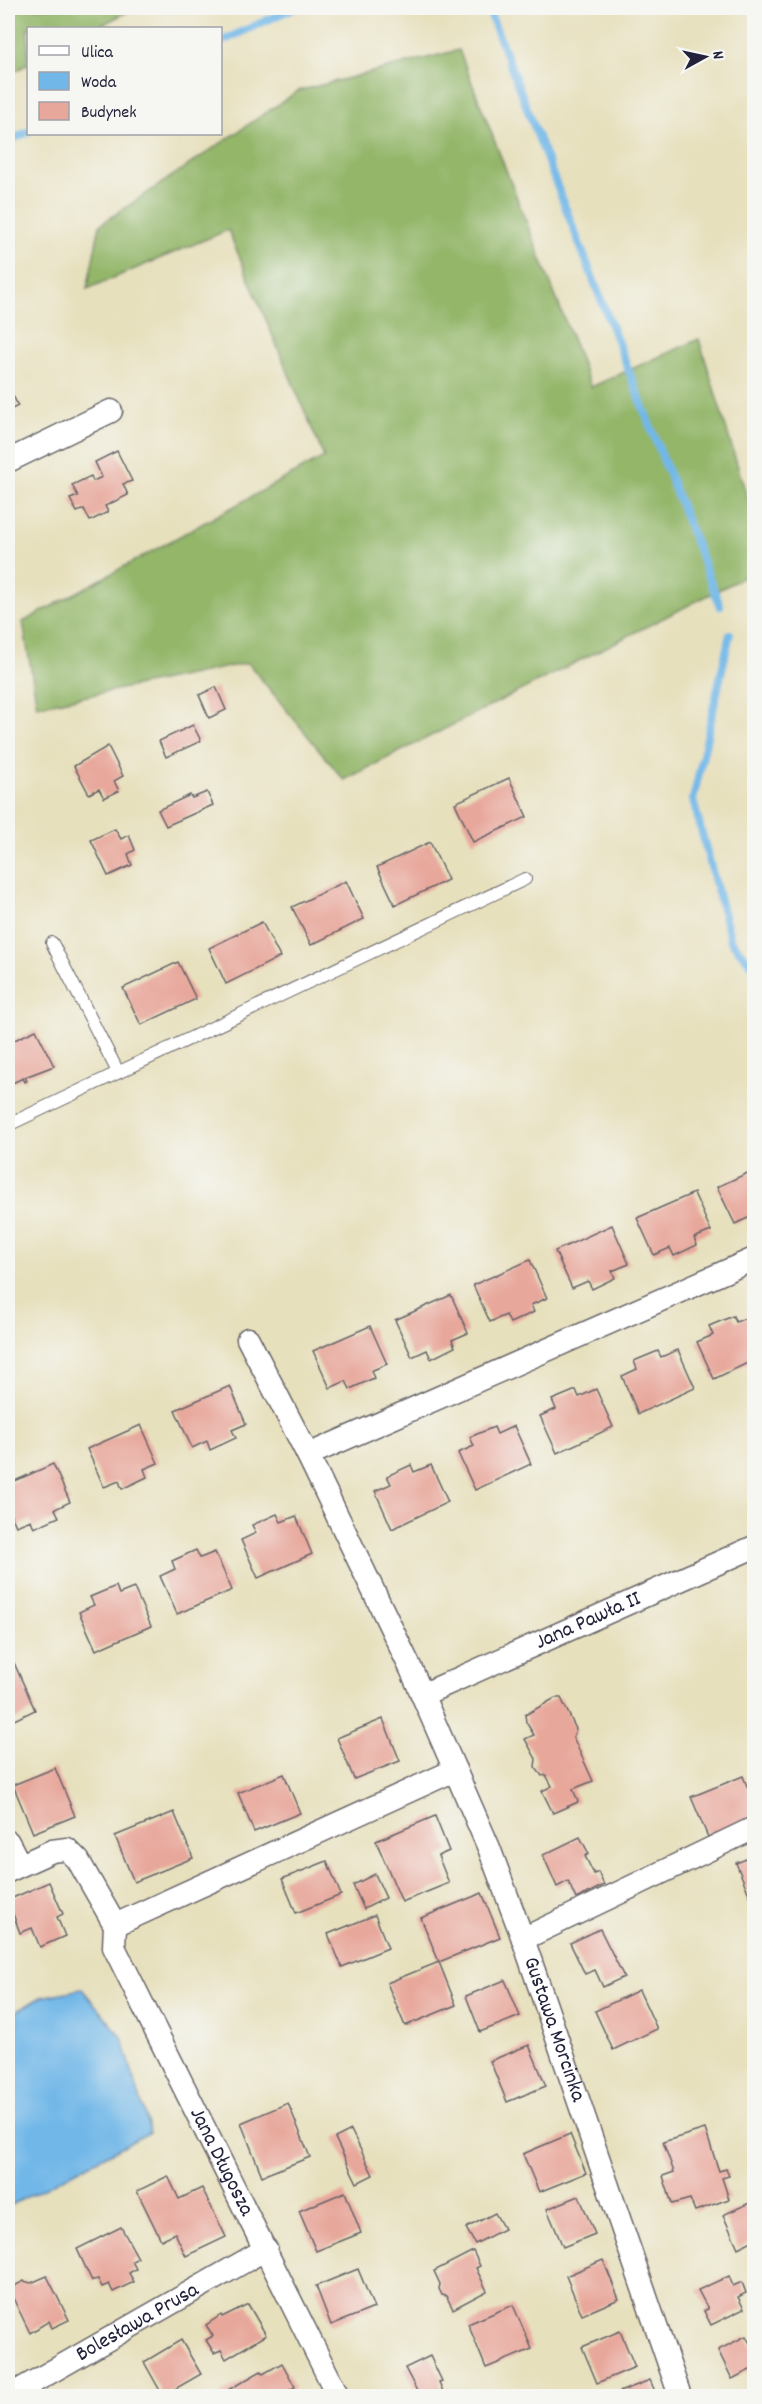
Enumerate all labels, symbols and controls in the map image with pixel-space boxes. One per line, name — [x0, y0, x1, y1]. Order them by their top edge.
legend — [27, 27, 222, 135]
north arrow — [675, 27, 735, 87]
text: Ulica — [81, 41, 113, 66]
text: N — [705, 50, 729, 61]
text: Woda — [81, 71, 117, 96]
text: Budynek — [81, 101, 137, 126]
street label: Jana Pawła II — [530, 1584, 646, 1658]
street label: Gustawa Morcinka — [515, 1953, 593, 2106]
street label: Jana Długosza — [181, 2102, 262, 2222]
street label: Bolesława Prusa — [70, 2275, 205, 2370]

